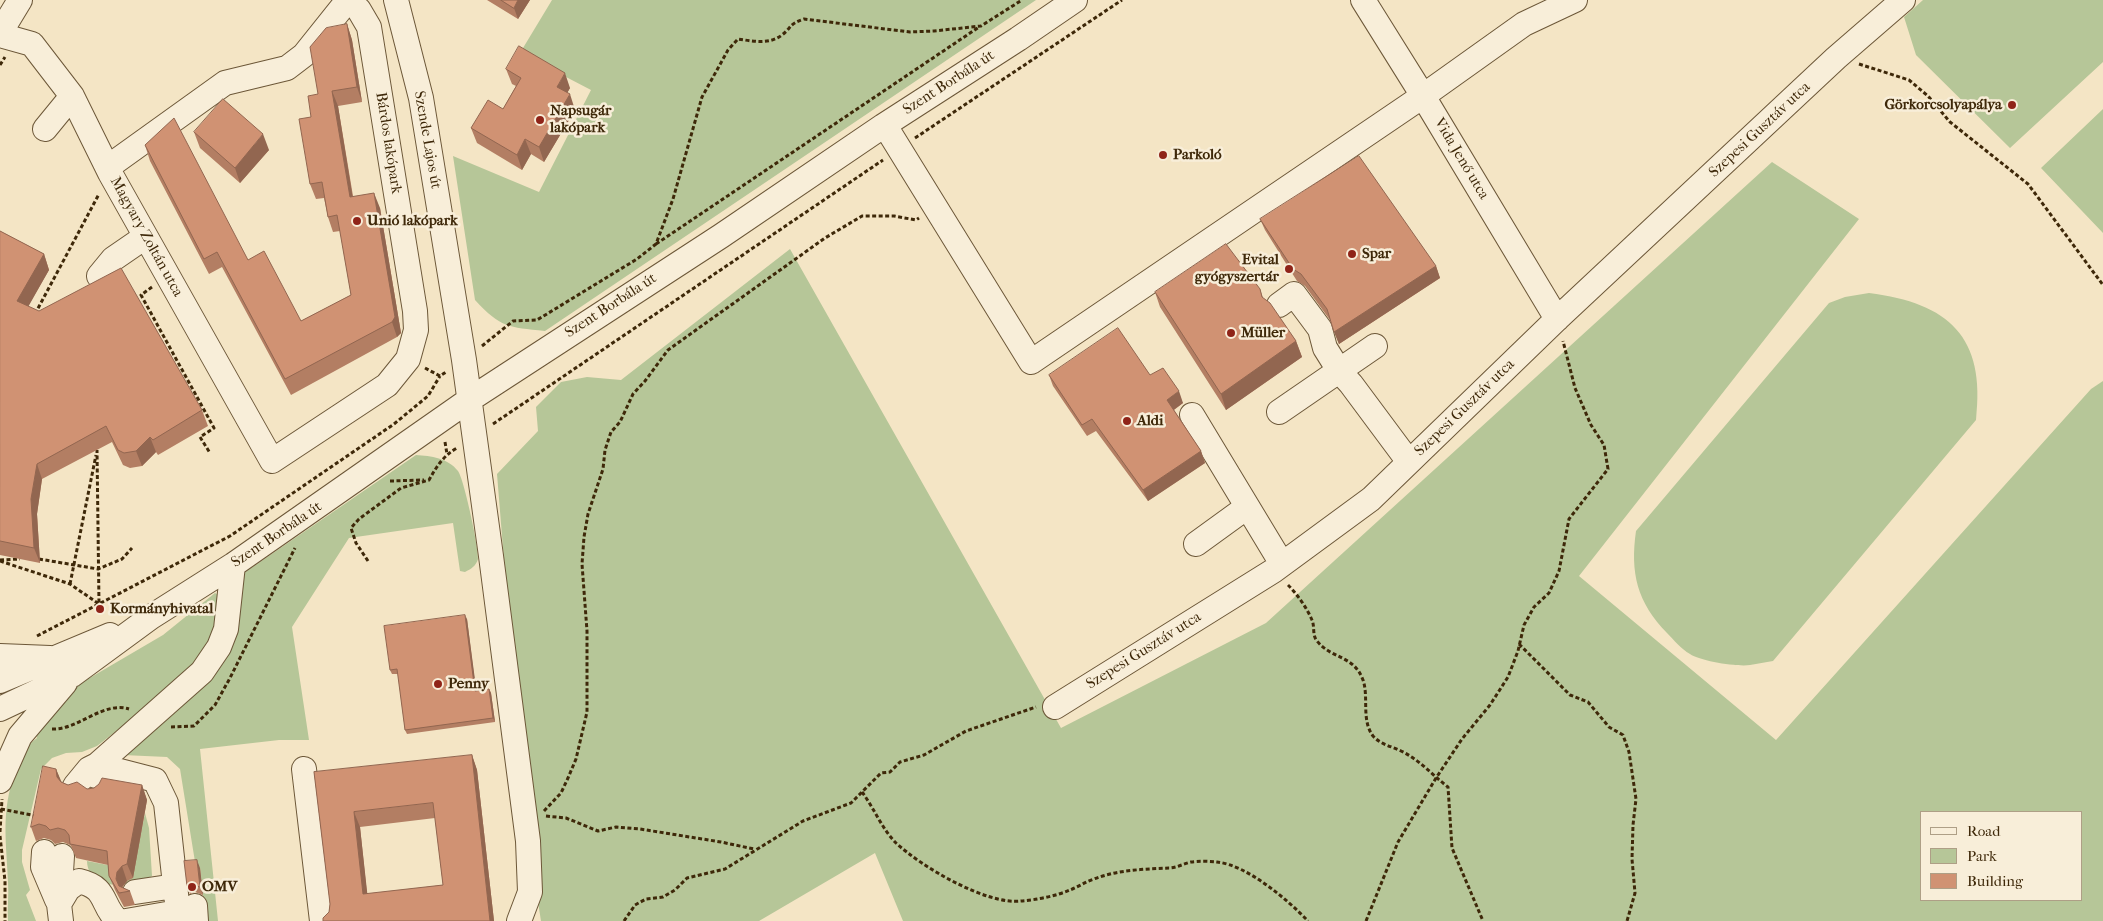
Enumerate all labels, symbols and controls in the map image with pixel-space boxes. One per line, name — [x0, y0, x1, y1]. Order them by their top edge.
street label: Szent Borbála út — [900, 47, 998, 119]
street label: Szepesi Gusztáv utca — [1706, 78, 1814, 182]
street label: Szende Lajos út — [410, 90, 444, 190]
street label: Bárdos lakópark — [371, 91, 405, 195]
place label: Görkorcsolyapálya — [1884, 96, 2002, 114]
marker: Görkorcsolyapálya — [2006, 99, 2018, 111]
place label: Napsugár lakópark — [550, 102, 611, 137]
marker: Napsugár lakópark — [534, 114, 546, 126]
street label: Vida Jenő utca — [1430, 115, 1492, 203]
place label: Parkoló — [1173, 146, 1222, 164]
marker: Parkoló — [1157, 149, 1169, 161]
street label: Magyary Zoltán utca — [106, 174, 186, 300]
place label: Unió lakópark — [367, 212, 458, 230]
marker: Unió lakópark — [351, 215, 363, 227]
place label: Spar — [1362, 245, 1391, 263]
marker: Spar — [1346, 248, 1358, 260]
place label: Evital gyógyszertár — [1195, 251, 1279, 286]
marker: Evital gyógyszertár — [1283, 263, 1295, 275]
street label: Szent Borbála út — [562, 270, 660, 342]
place label: Müller — [1241, 324, 1285, 342]
marker: Müller — [1225, 327, 1237, 339]
street label: Szepesi Gusztáv utca — [1411, 356, 1519, 460]
place label: Aldi — [1137, 412, 1163, 430]
marker: Aldi — [1121, 415, 1133, 427]
street label: Szent Borbála út — [228, 498, 326, 572]
place label: Kormányhivatal — [110, 600, 213, 618]
marker: Kormányhivatal — [94, 603, 106, 615]
street label: Szepesi Gusztáv utca — [1083, 608, 1205, 694]
place label: Penny — [448, 675, 489, 693]
marker: Penny — [432, 678, 444, 690]
legend — [1920, 811, 2083, 901]
text: Road — [1967, 822, 2000, 840]
text: Park — [1967, 847, 1997, 865]
text: Building — [1967, 872, 2023, 890]
place label: OMV — [202, 878, 237, 896]
marker: OMV — [186, 881, 198, 893]

